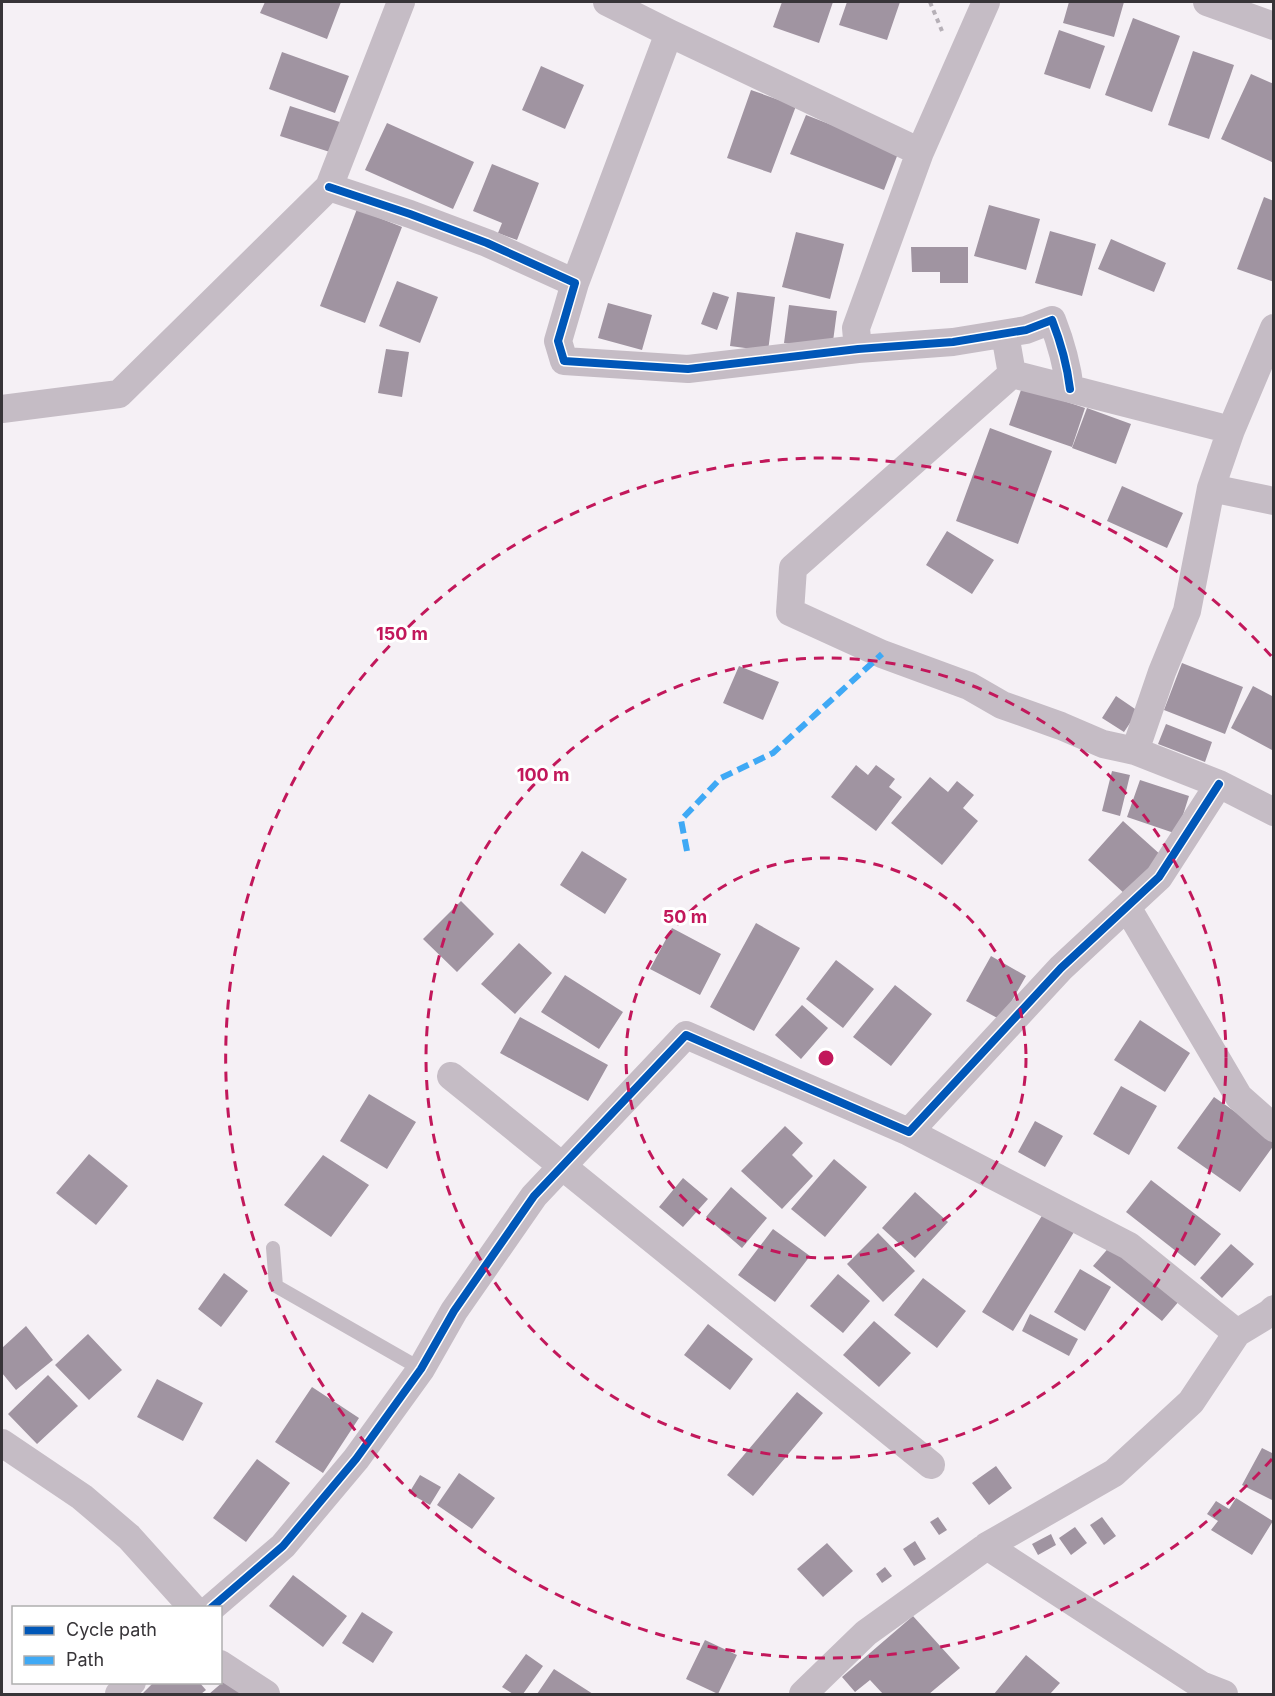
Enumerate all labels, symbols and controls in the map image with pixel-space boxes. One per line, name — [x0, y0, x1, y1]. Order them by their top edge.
text: 150 m — [376, 623, 428, 644]
text: 100 m — [517, 764, 569, 785]
text: 50 m — [663, 906, 707, 927]
centre of rings — [816, 1048, 836, 1068]
legend — [12, 1606, 222, 1684]
text: Cycle path — [66, 1619, 157, 1640]
text: Path — [66, 1649, 104, 1670]

